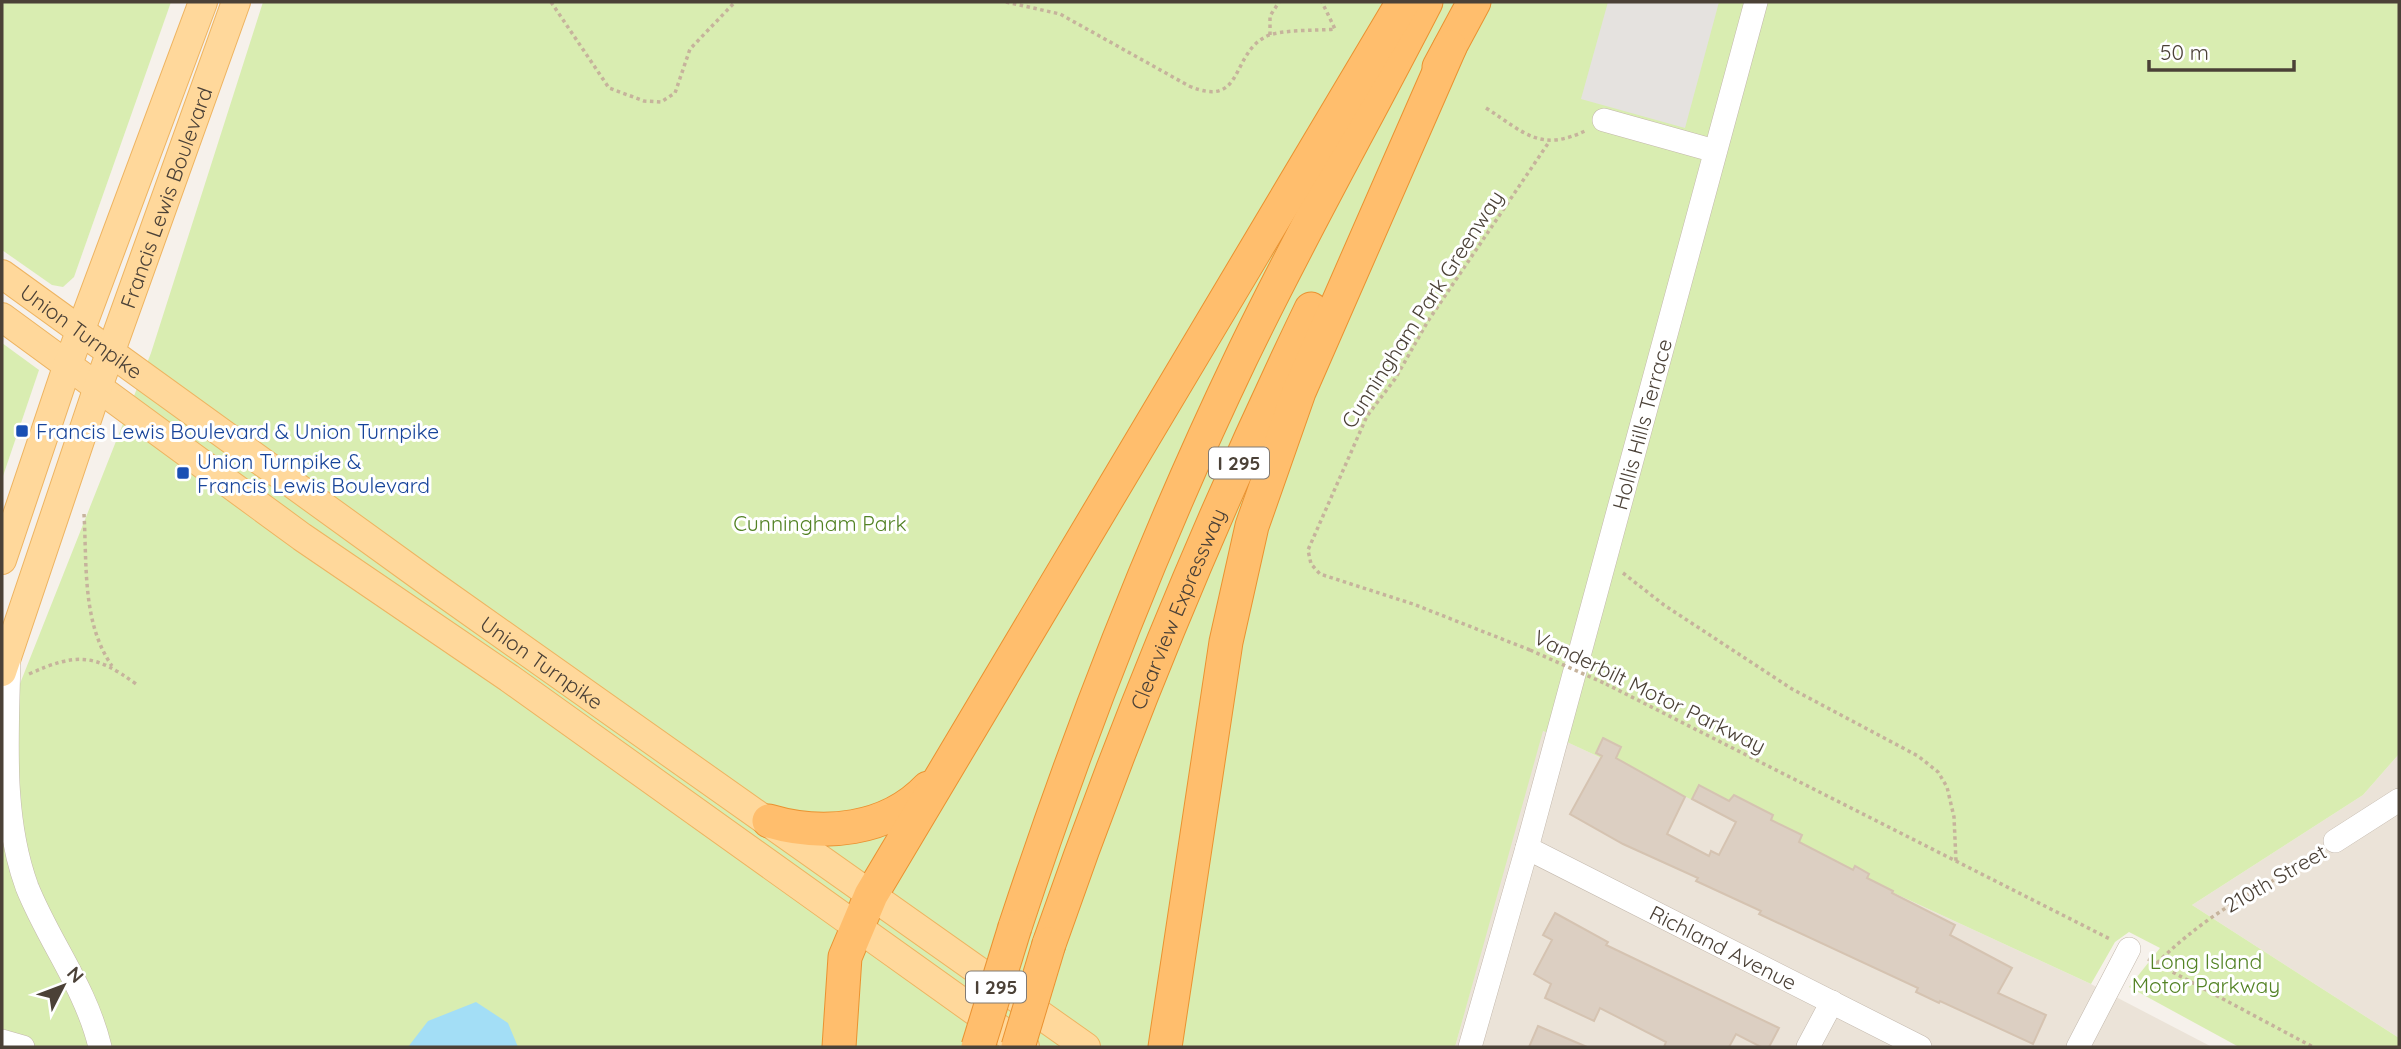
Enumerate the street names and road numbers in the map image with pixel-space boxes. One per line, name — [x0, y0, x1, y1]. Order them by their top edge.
street label: Francis Lewis Boulevard — [114, 83, 217, 312]
street label: Cunningham Park Greenway — [1335, 185, 1509, 433]
street label: Union Turnpike — [15, 279, 148, 384]
street label: Hollis Hills Terrace — [1606, 336, 1677, 513]
road number: I 295 — [1209, 447, 1269, 478]
street label: Clearview Expressway — [1124, 504, 1231, 713]
street label: Union Turnpike — [475, 610, 608, 715]
street label: Vanderbilt Motor Parkway — [1530, 624, 1770, 758]
street label: 210th Street — [2219, 838, 2331, 918]
street label: Richland Avenue — [1645, 899, 1801, 995]
road number: I 295 — [966, 972, 1026, 1002]

